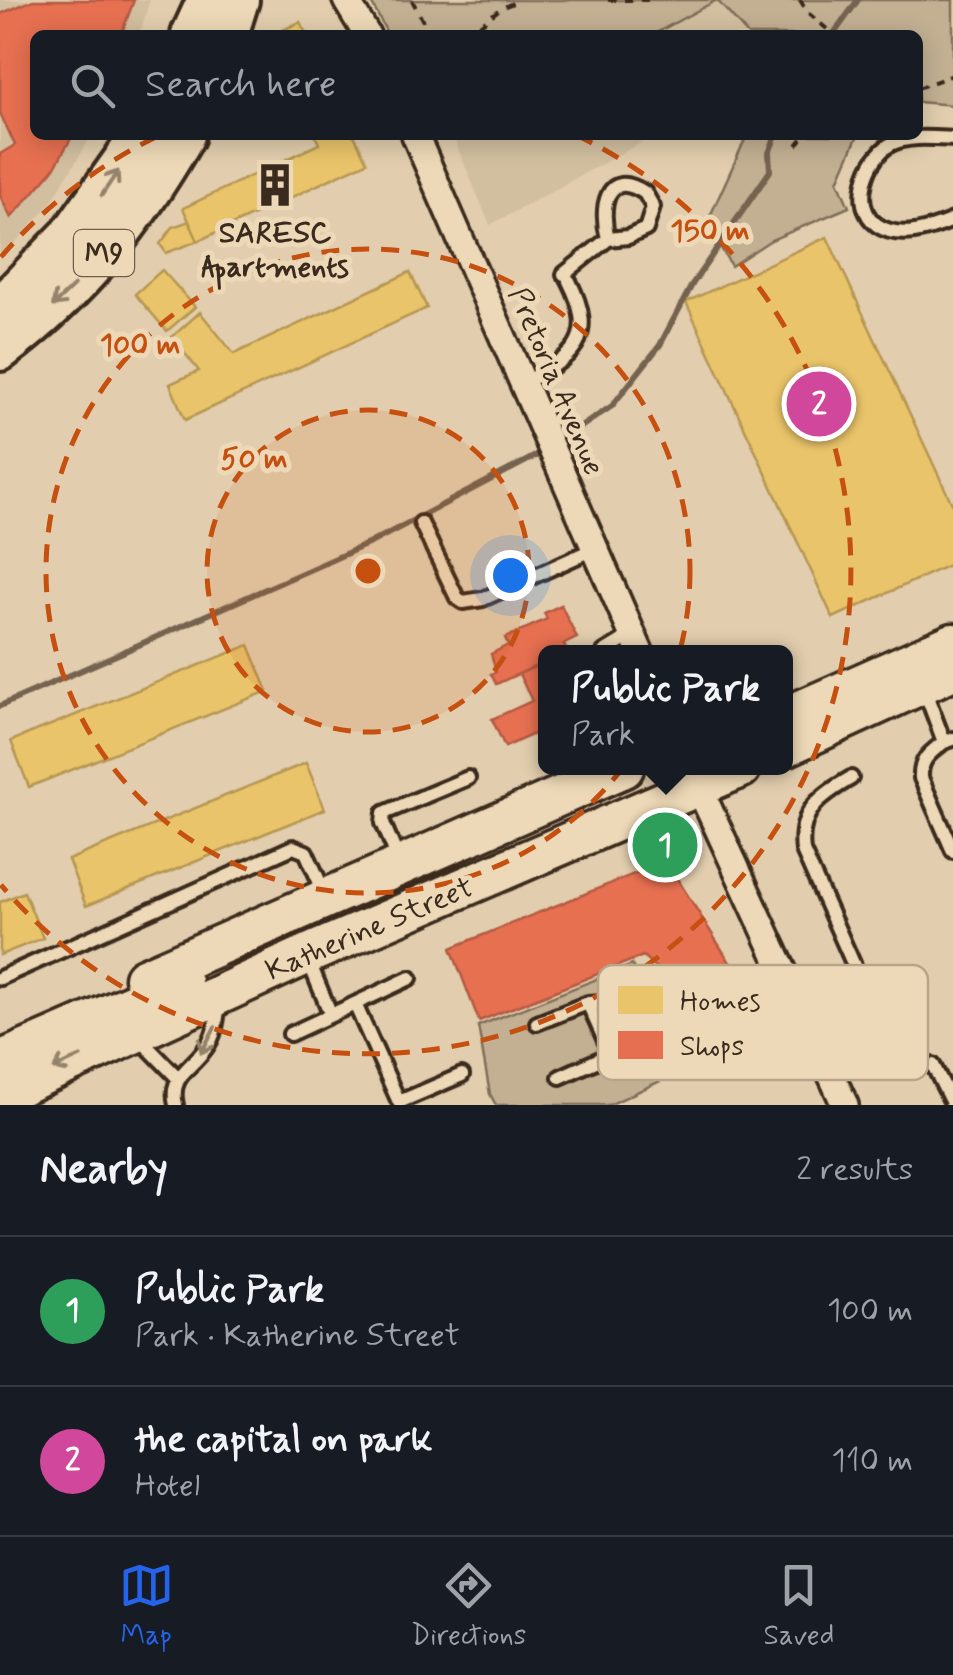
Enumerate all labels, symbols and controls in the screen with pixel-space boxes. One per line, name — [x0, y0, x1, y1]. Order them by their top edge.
search box — [30, 30, 923, 140]
icon: search — [65, 58, 120, 113]
text: Search here — [145, 61, 336, 110]
building icon: SARESC Apartments — [251, 161, 299, 209]
one-way arrow — [100, 169, 121, 197]
text: 150 m — [670, 212, 750, 251]
place label: SARESC Apartments — [201, 214, 349, 290]
road number: M9 — [74, 230, 134, 276]
street label: Pretoria Avenue — [498, 282, 613, 482]
one-way arrow — [51, 284, 75, 308]
text: 100 m — [100, 326, 180, 365]
pin: 2 — [786, 366, 852, 442]
text: 50 m — [220, 440, 288, 479]
your location — [485, 550, 536, 601]
centre of rings — [350, 553, 386, 589]
popup — [538, 645, 793, 775]
text: Public Park — [571, 665, 760, 714]
text: Park — [571, 714, 635, 756]
pin: 1 — [632, 808, 698, 882]
street label: Katherine Street — [260, 868, 479, 991]
legend — [598, 965, 928, 1080]
text: Homes — [680, 984, 761, 1021]
one-way arrow — [198, 1025, 217, 1054]
text: Shops — [680, 1029, 744, 1066]
one-way arrow — [53, 1055, 83, 1074]
text: Nearby — [40, 1143, 168, 1198]
text: 2 results — [796, 1149, 913, 1191]
text: Public Park — [135, 1266, 324, 1315]
text: 1 — [65, 1290, 80, 1332]
text: 100 m — [827, 1290, 913, 1332]
text: Park · Katherine Street — [135, 1315, 460, 1357]
text: the capital on park — [135, 1416, 432, 1465]
text: 2 — [65, 1440, 80, 1482]
text: 110 m — [832, 1440, 913, 1482]
text: Hotel — [135, 1465, 200, 1507]
tab: Map — [119, 1558, 174, 1655]
tab: Directions — [411, 1558, 526, 1655]
tab: Saved — [764, 1558, 834, 1655]

